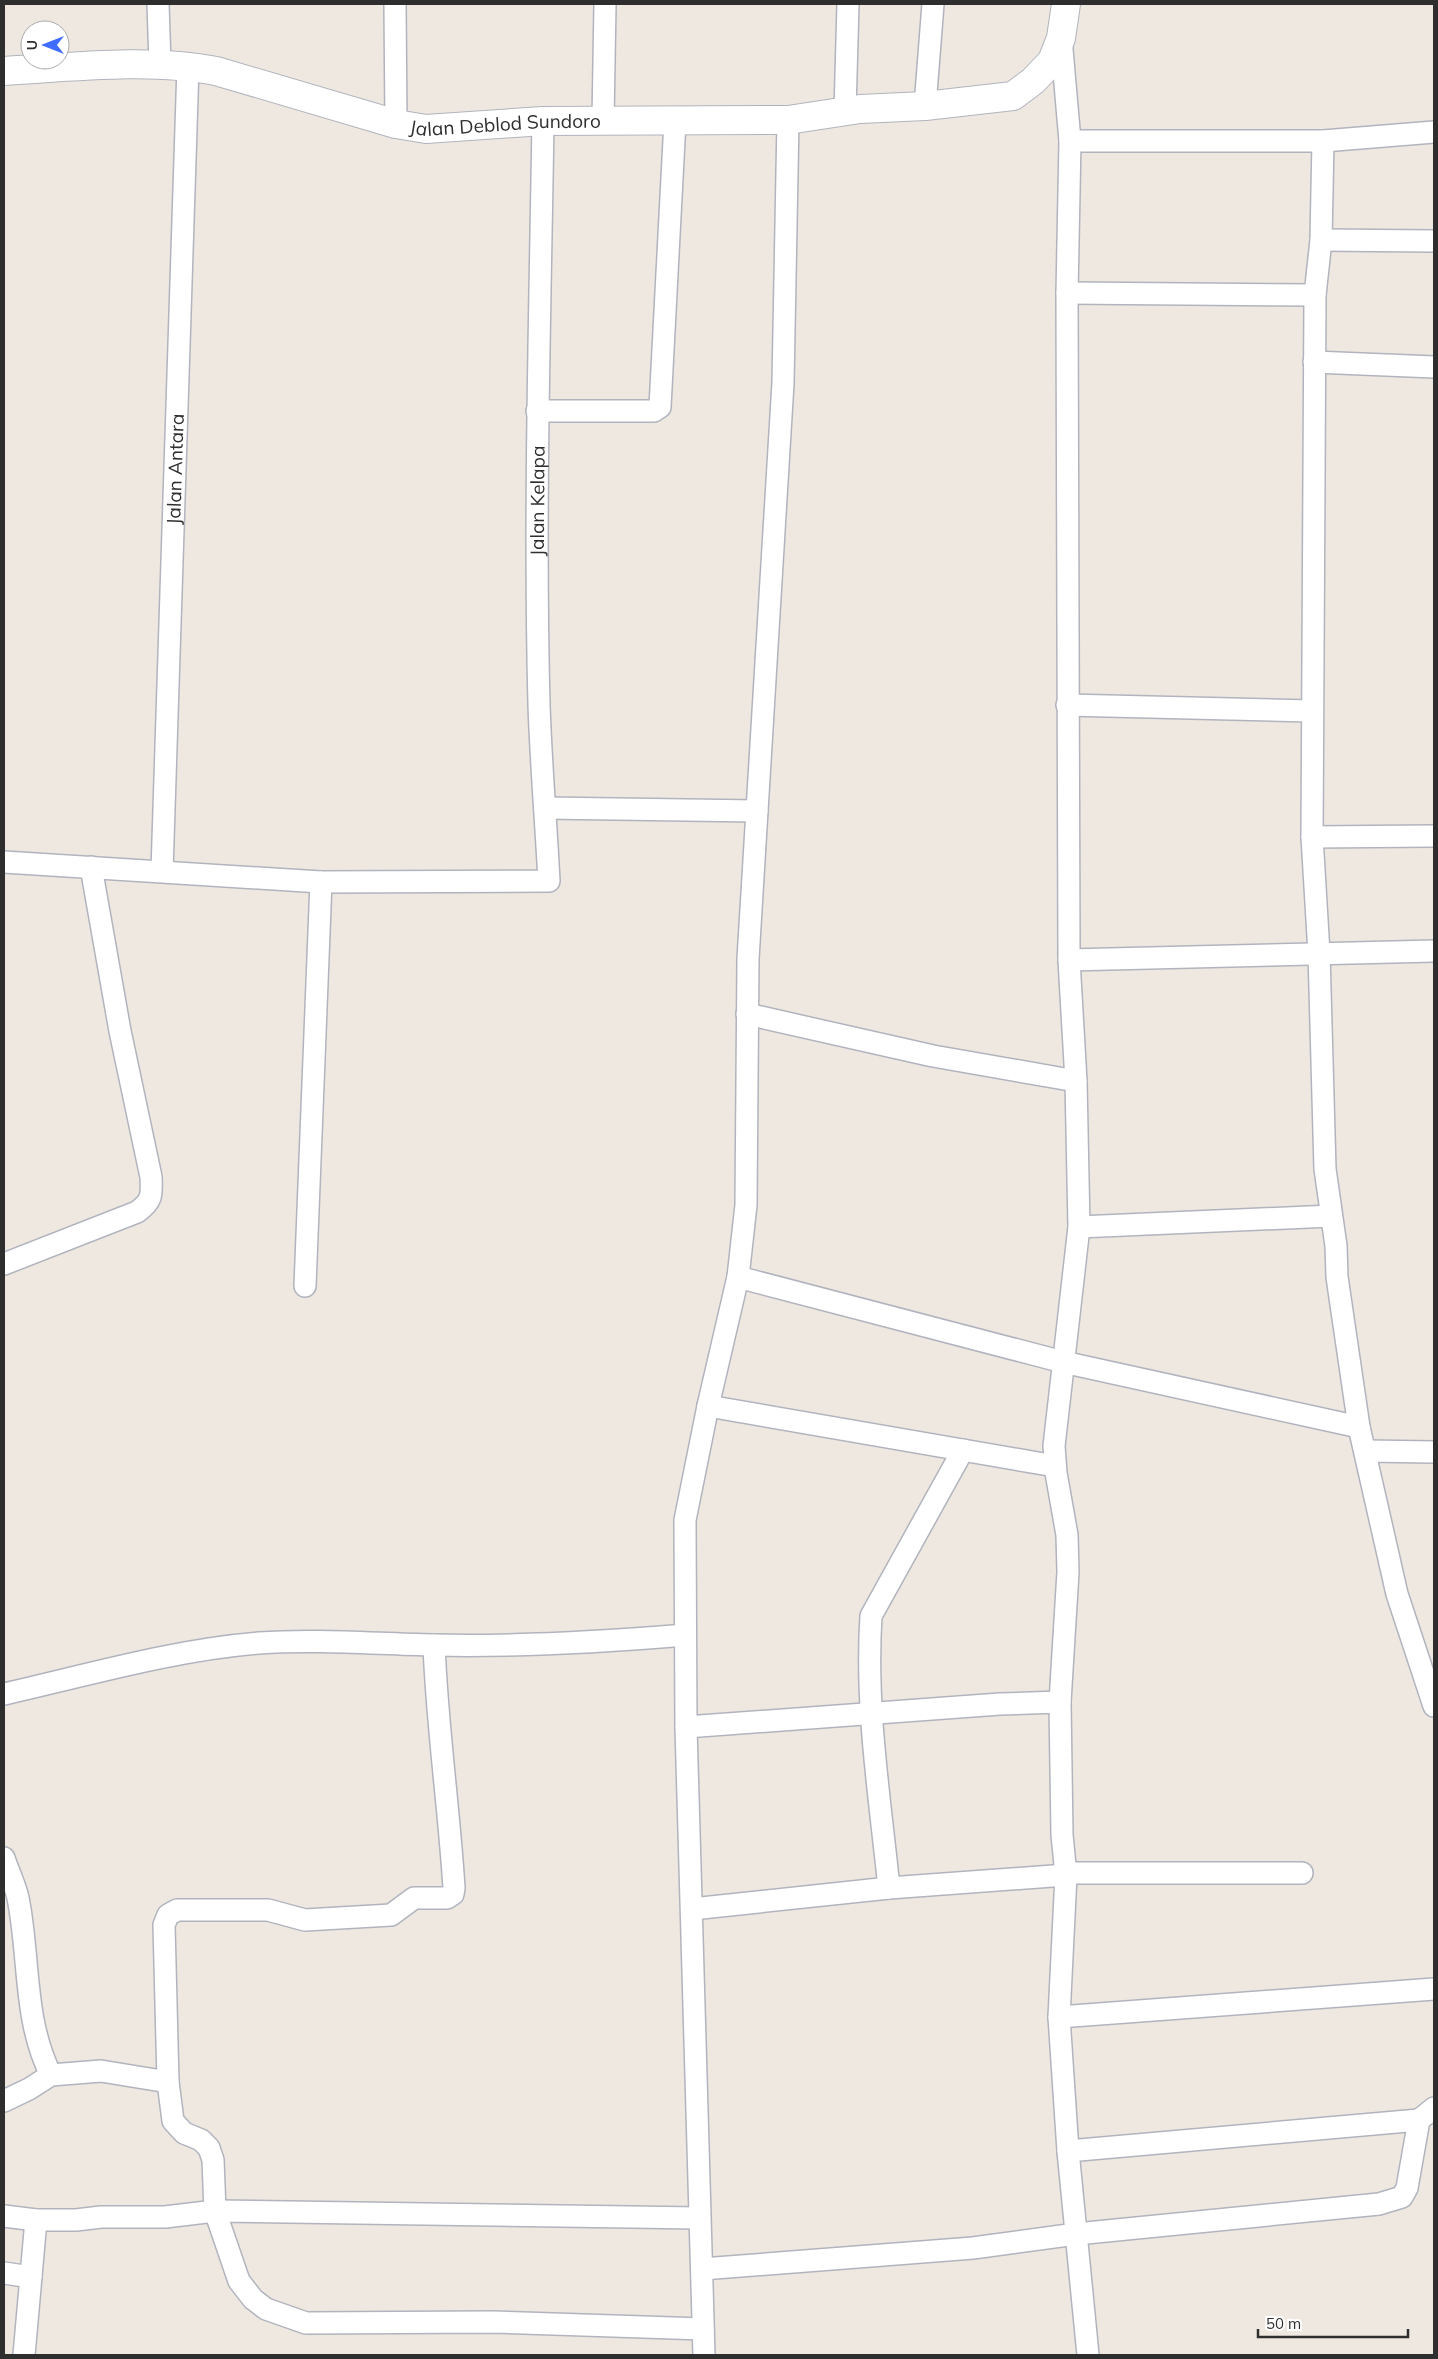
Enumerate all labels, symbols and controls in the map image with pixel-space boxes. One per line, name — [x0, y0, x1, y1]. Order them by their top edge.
north arrow — [20, 20, 70, 70]
text: U — [23, 40, 41, 50]
street label: Jalan Deblod Sundoro — [408, 109, 601, 141]
street label: Jalan Antara — [161, 413, 189, 525]
street label: Jalan Kelapa — [525, 446, 550, 556]
scale bar — [1258, 2306, 1408, 2338]
text: 50 m — [1266, 2314, 1301, 2333]

